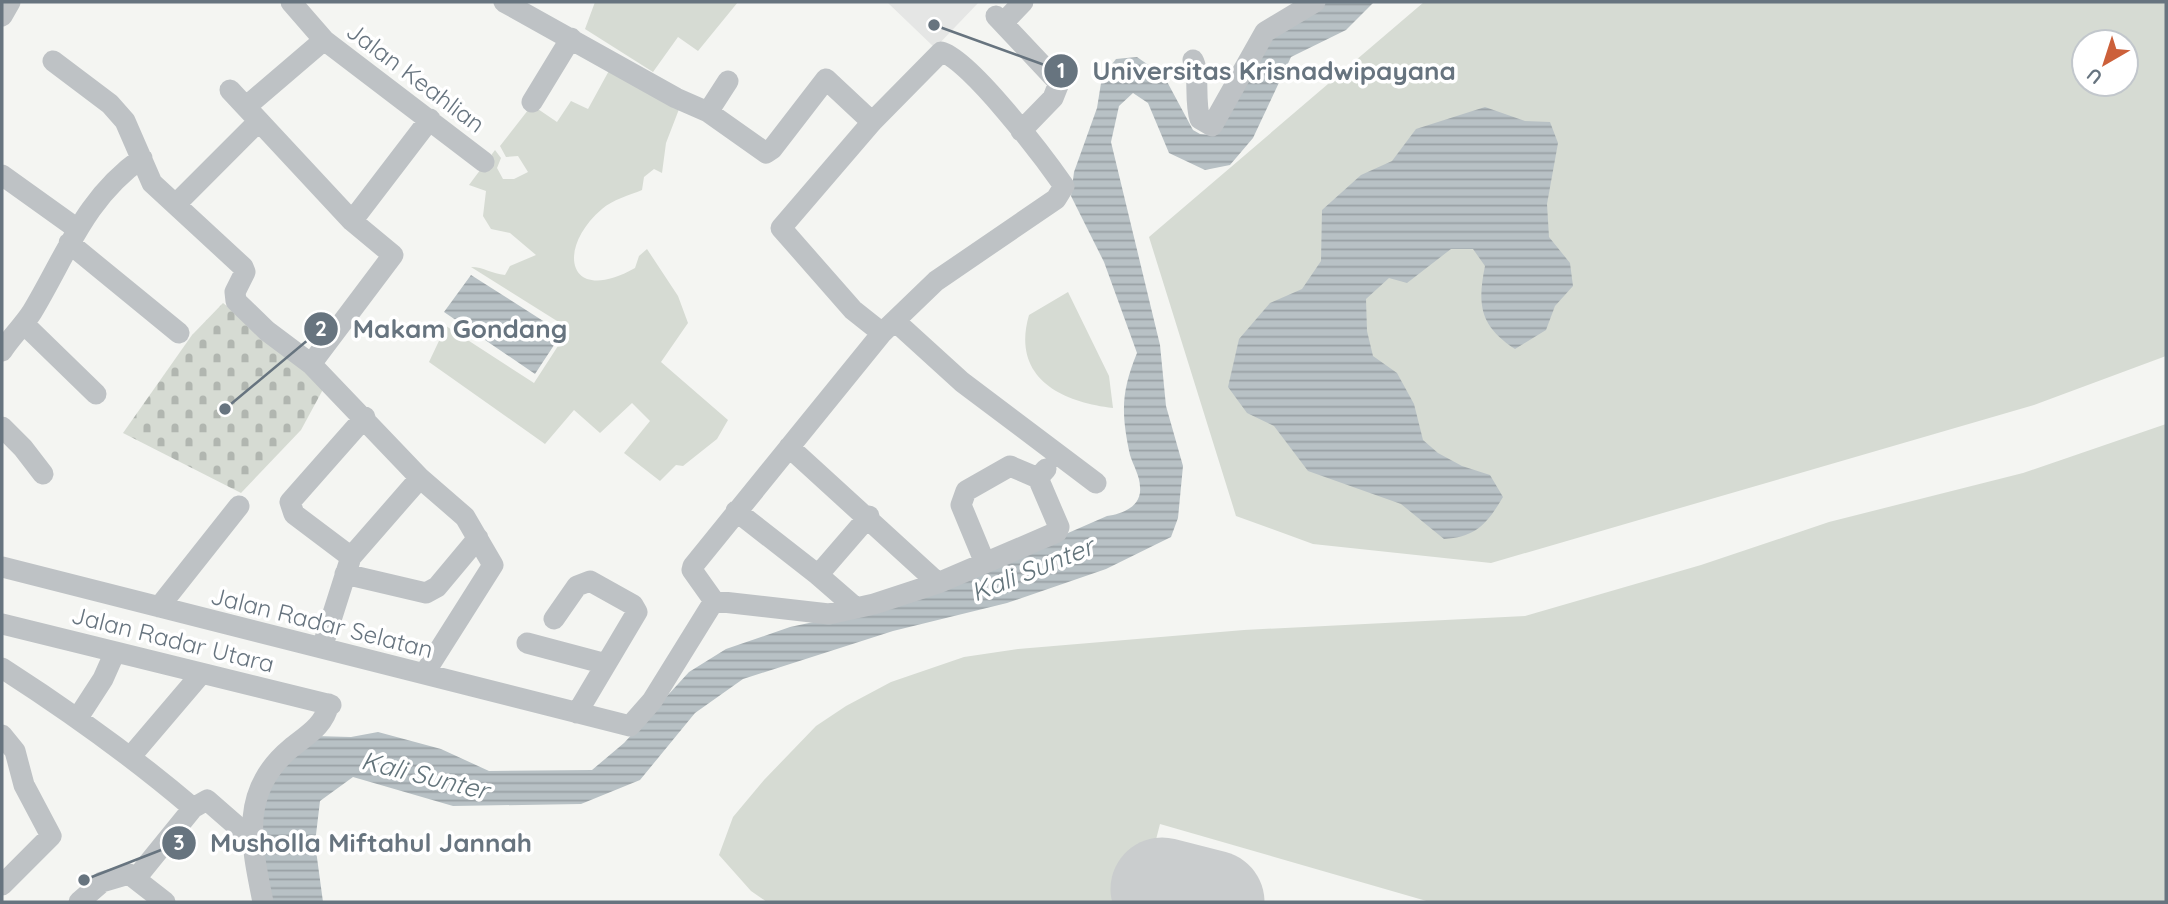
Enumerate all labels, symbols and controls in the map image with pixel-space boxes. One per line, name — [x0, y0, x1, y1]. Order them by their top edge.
street label: Jalan Keahlian — [341, 15, 491, 139]
north arrow — [2070, 28, 2140, 98]
callout: Universitas Krisnadwipayana — [1044, 47, 1470, 94]
text: Universitas Krisnadwipayana — [1092, 54, 1456, 87]
text: 1 — [1057, 57, 1065, 83]
text: U — [2082, 63, 2107, 90]
callout: Makam Gondang — [304, 306, 581, 353]
text: Makam Gondang — [353, 312, 567, 345]
text: 2 — [315, 315, 327, 341]
water label: Kali Sunter — [966, 528, 1101, 609]
street label: Jalan Radar Selatan — [208, 580, 436, 664]
street label: Jalan Radar Utara — [69, 599, 277, 679]
water label: Kali Sunter — [358, 743, 495, 807]
callout: Musholla Miftahul Jannah — [161, 820, 546, 867]
text: Musholla Miftahul Jannah — [210, 826, 532, 859]
text: 3 — [173, 829, 185, 855]

